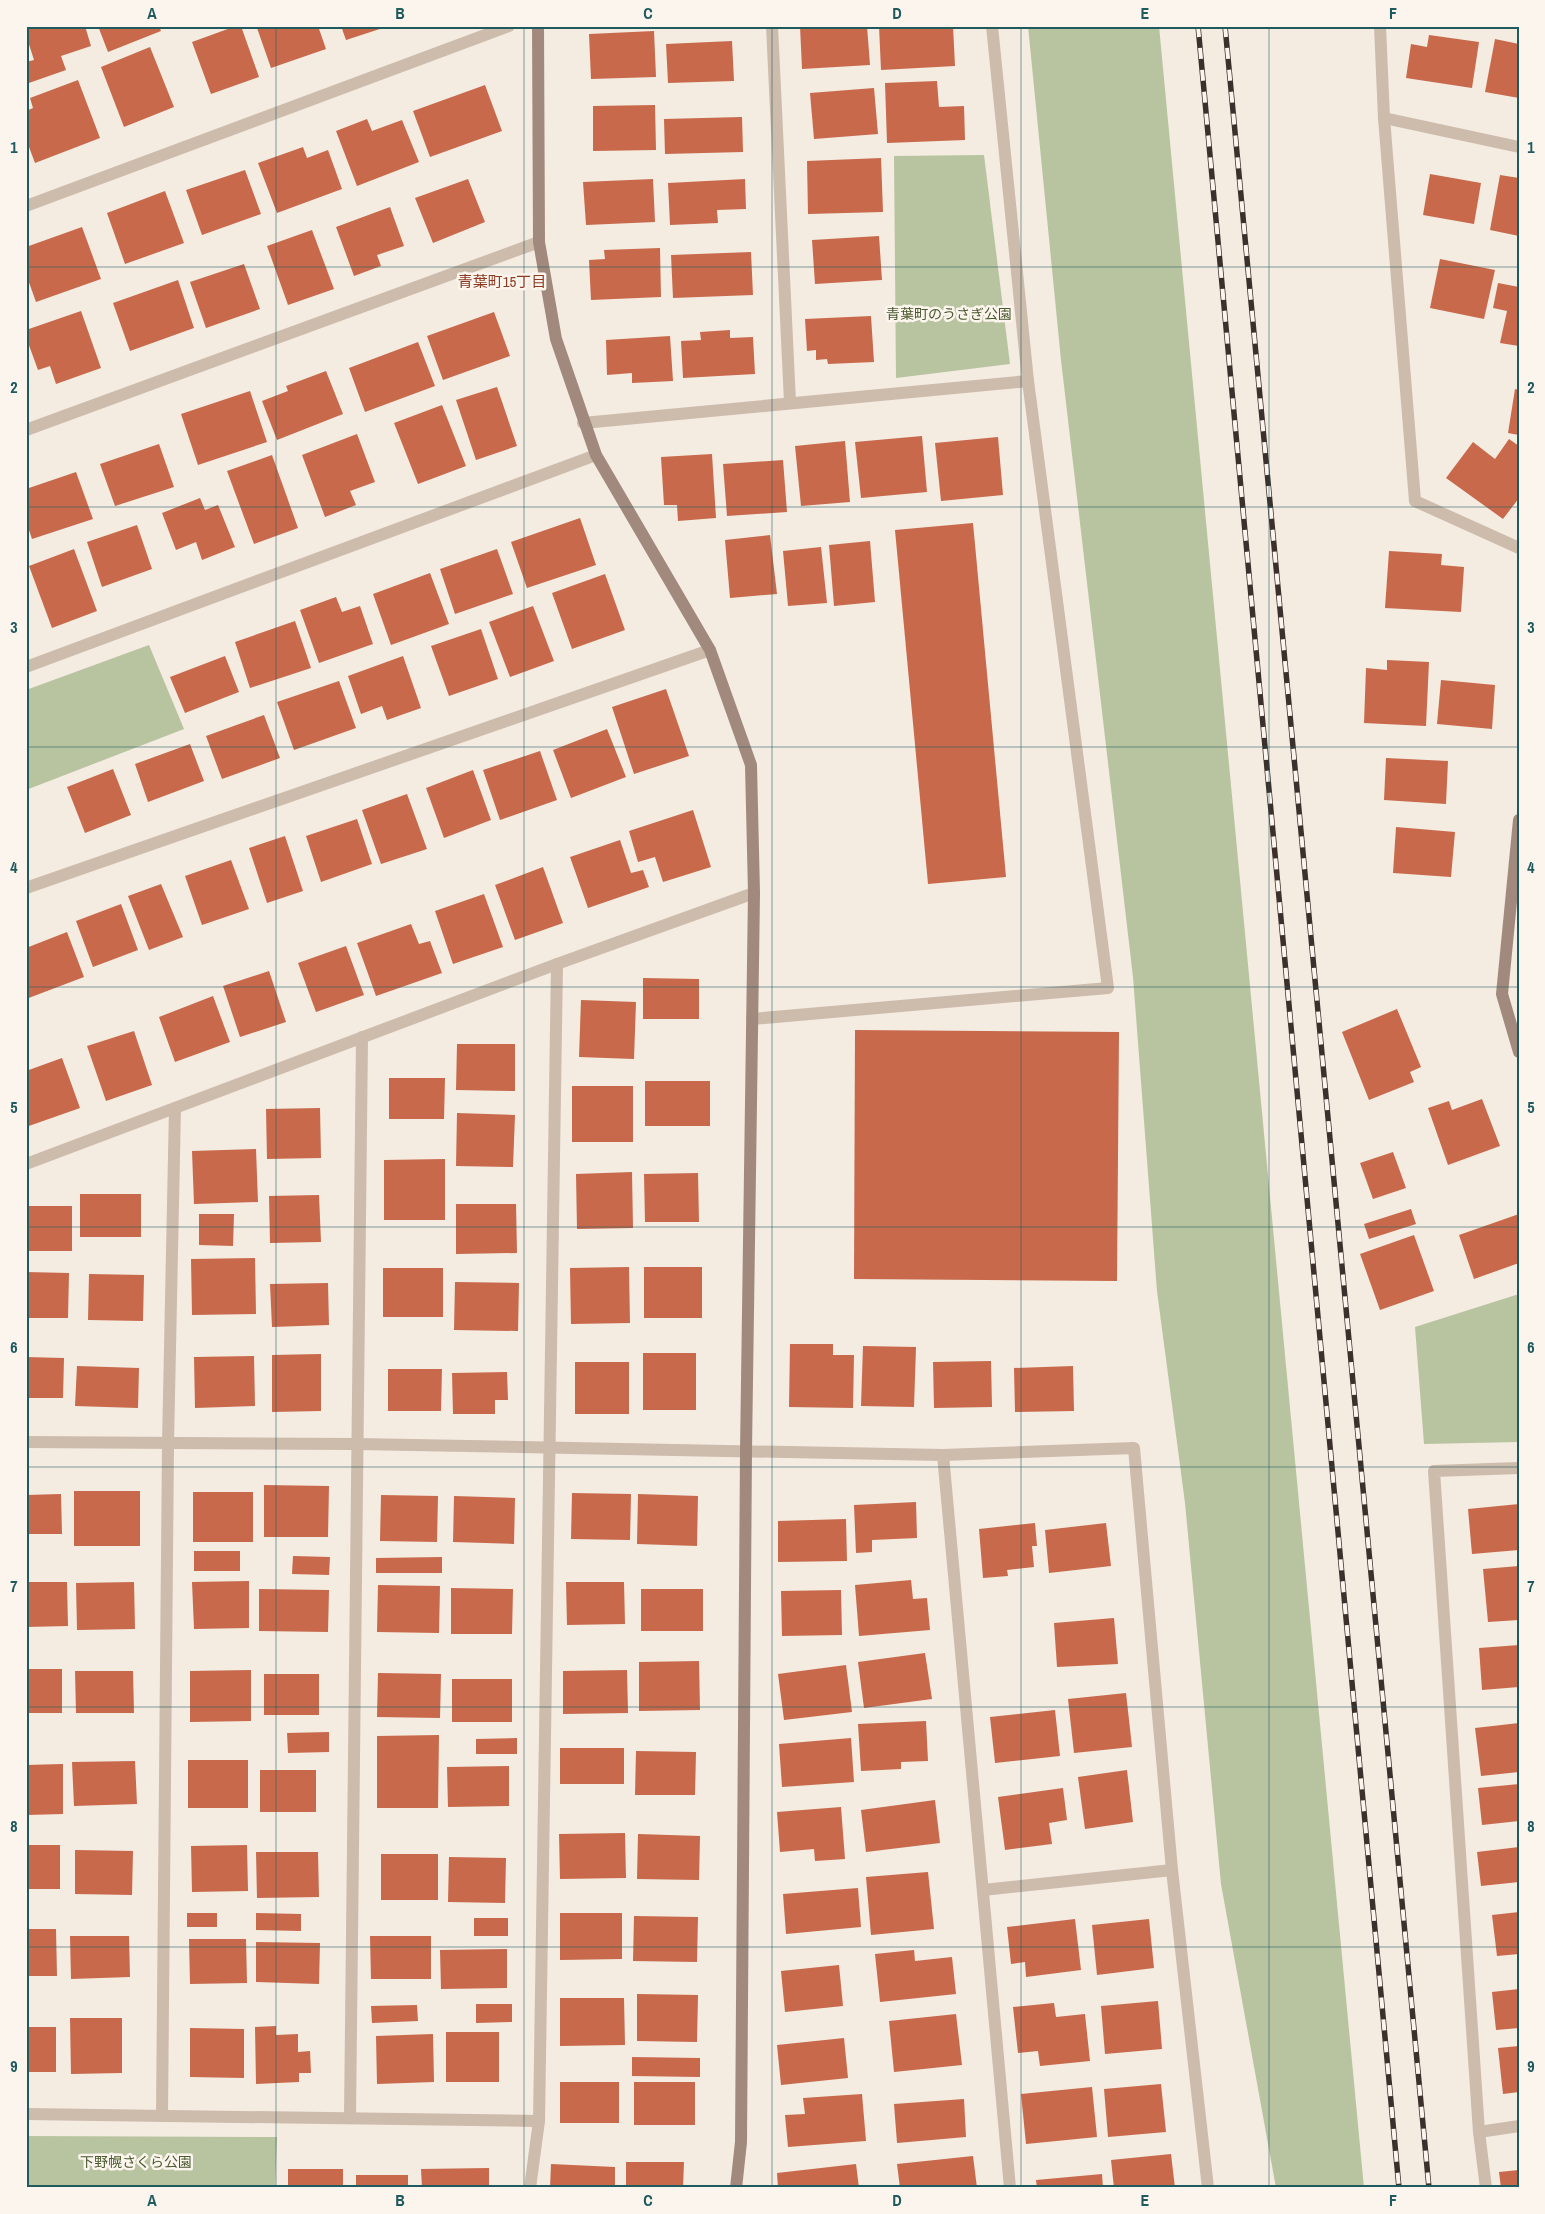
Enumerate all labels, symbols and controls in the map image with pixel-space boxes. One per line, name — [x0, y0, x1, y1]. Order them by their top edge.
text: A — [147, 2, 157, 24]
text: B — [395, 2, 405, 24]
text: C — [643, 2, 653, 24]
text: D — [892, 2, 902, 24]
text: E — [1141, 2, 1150, 24]
text: F — [1389, 2, 1397, 24]
text: 1 — [10, 136, 18, 158]
text: 1 — [1527, 136, 1535, 158]
district label: 青葉町15丁目 — [458, 271, 546, 292]
park label: 青葉町のうさぎ公園 — [886, 305, 1012, 323]
text: 2 — [10, 376, 18, 398]
text: 2 — [1527, 376, 1535, 398]
text: 3 — [10, 616, 18, 638]
text: 3 — [1527, 616, 1535, 638]
text: 4 — [10, 856, 18, 878]
text: 4 — [1527, 856, 1535, 878]
text: 5 — [10, 1096, 18, 1118]
text: 5 — [1527, 1096, 1535, 1118]
text: 6 — [10, 1336, 18, 1358]
text: 6 — [1527, 1336, 1535, 1358]
text: 7 — [10, 1575, 18, 1597]
text: 7 — [1527, 1575, 1535, 1597]
text: 8 — [10, 1815, 18, 1837]
text: 8 — [1527, 1815, 1535, 1837]
text: 9 — [10, 2055, 18, 2077]
text: 9 — [1527, 2055, 1535, 2077]
park label: 下野幌さくら公園 — [80, 2153, 192, 2171]
text: A — [147, 2189, 157, 2211]
text: B — [395, 2189, 405, 2211]
text: C — [643, 2189, 653, 2211]
text: D — [892, 2189, 902, 2211]
text: E — [1141, 2189, 1150, 2211]
text: F — [1389, 2189, 1397, 2211]

